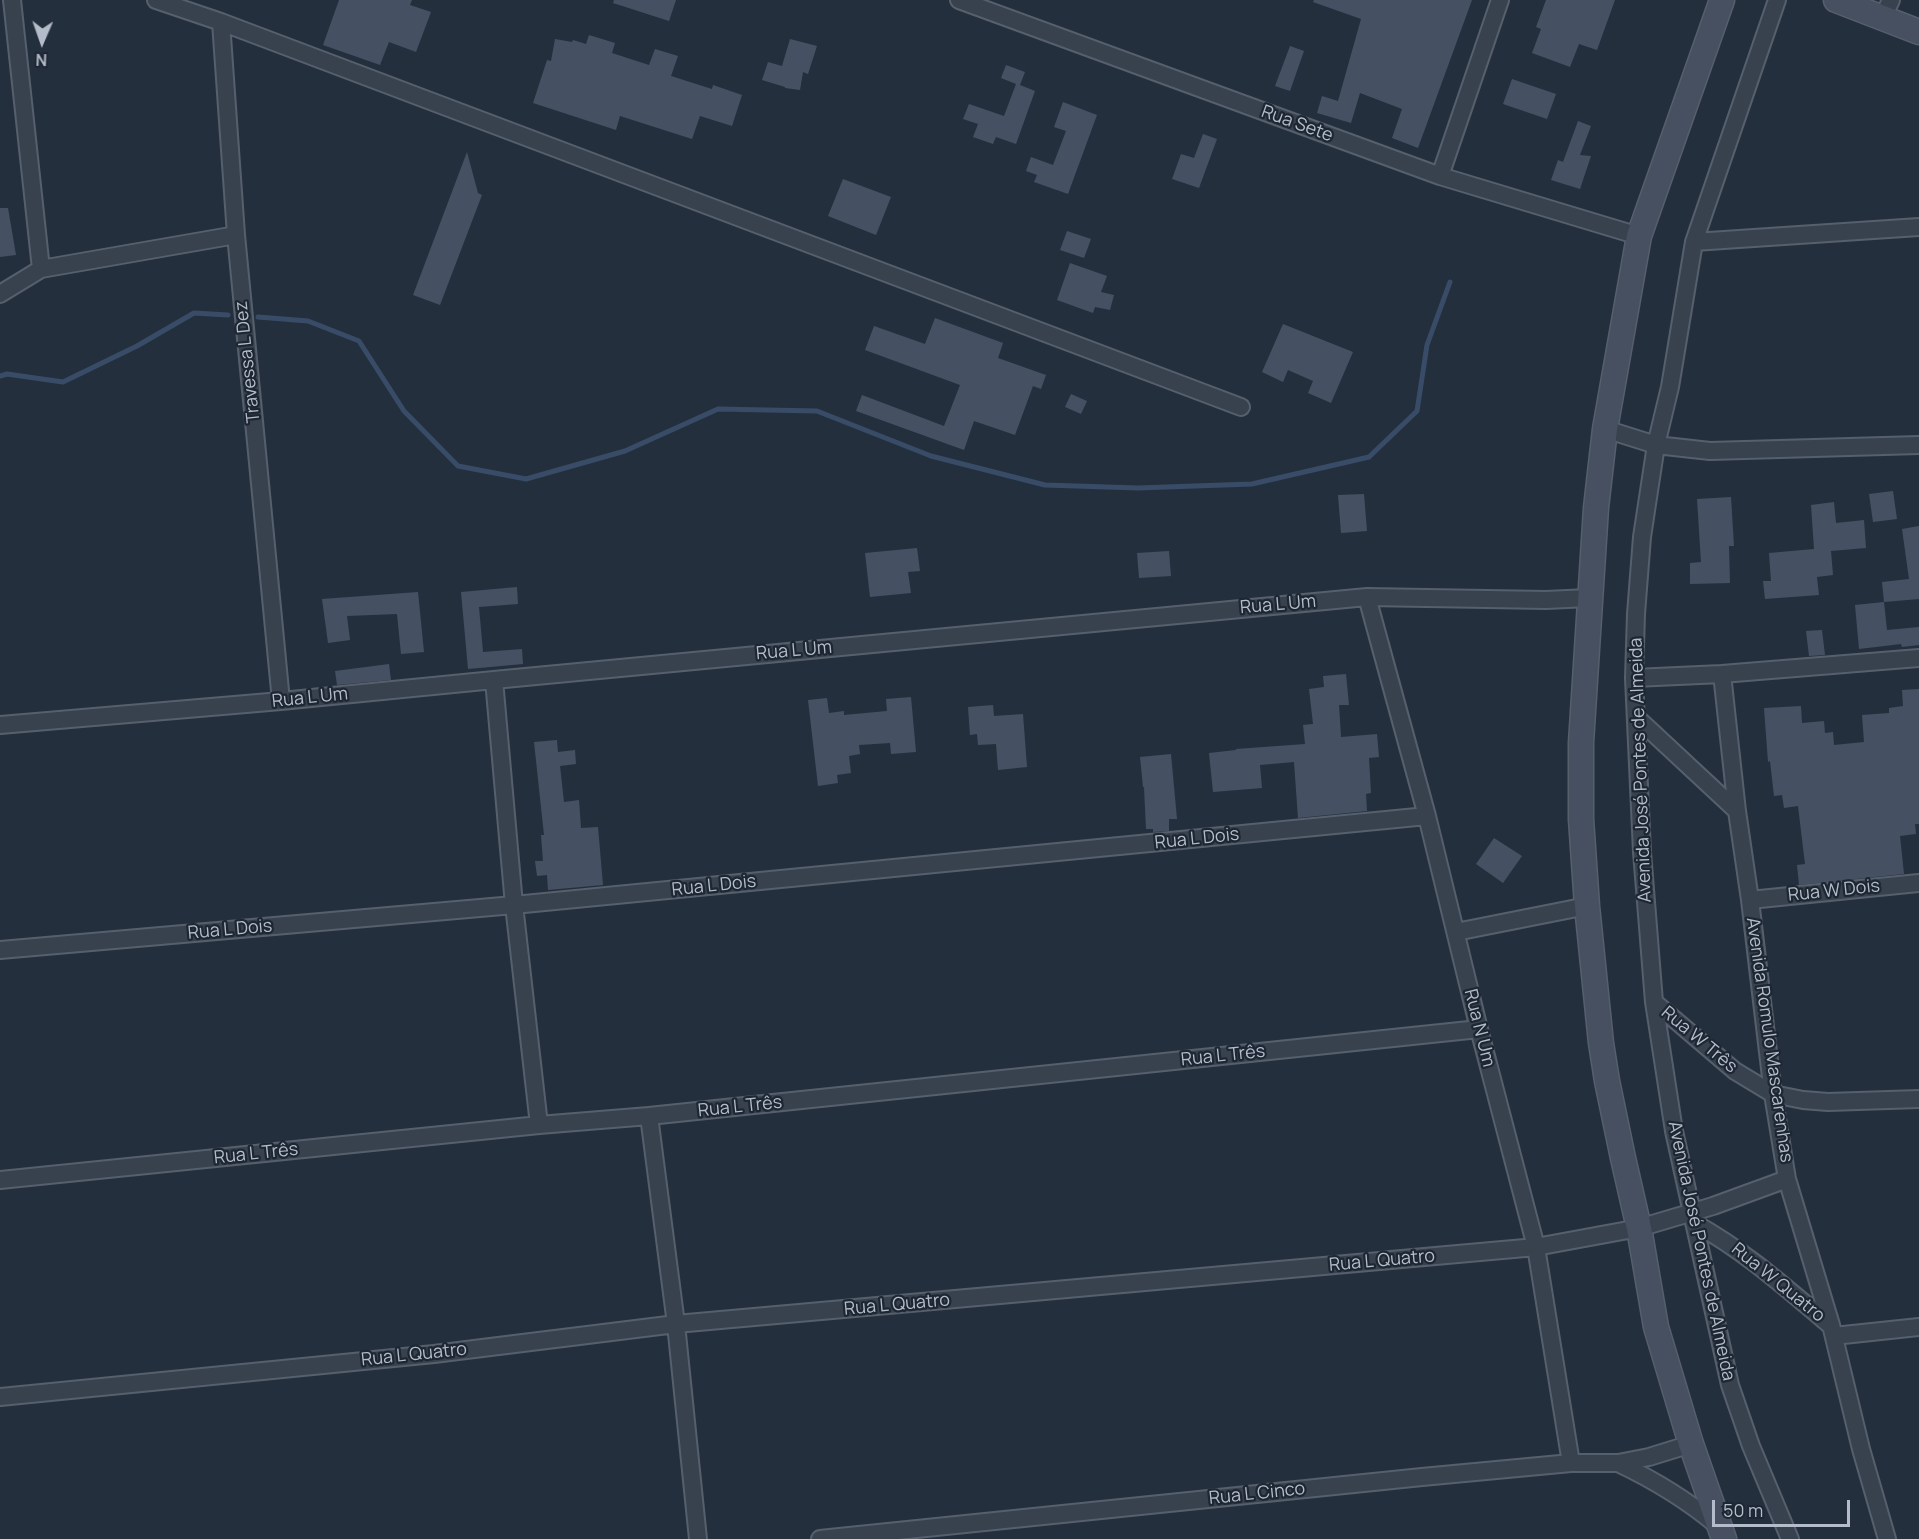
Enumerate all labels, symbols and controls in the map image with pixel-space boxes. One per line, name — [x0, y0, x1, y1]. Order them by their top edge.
north arrow — [12, 12, 72, 72]
text: N — [35, 49, 48, 71]
street label: Rua Sete — [1258, 101, 1336, 147]
street label: Travessa L Dez — [231, 300, 265, 424]
street label: Rua L Um — [1239, 591, 1317, 619]
street label: Rua L Um — [755, 637, 833, 665]
street label: Avenida José Pontes de Almeida — [1626, 637, 1656, 903]
street label: Rua L Um — [271, 683, 349, 713]
street label: Rua L Dois — [1154, 824, 1240, 854]
street label: Rua L Dois — [671, 871, 757, 901]
street label: Rua W Dois — [1787, 875, 1881, 907]
street label: Rua L Dois — [187, 916, 273, 944]
street label: Avenida Romulo Mascarenhas — [1741, 916, 1797, 1164]
street label: Rua N Um — [1459, 987, 1499, 1069]
street label: Rua W Três — [1657, 1002, 1741, 1078]
street label: Rua L Três — [1180, 1041, 1266, 1071]
street label: Rua L Três — [697, 1092, 783, 1122]
street label: Avenida José Pontes de Almeida — [1663, 1119, 1739, 1383]
street label: Rua L Três — [213, 1139, 299, 1169]
street label: Rua W Quatro — [1727, 1239, 1829, 1327]
street label: Rua L Quatro — [1328, 1246, 1436, 1276]
street label: Rua L Quatro — [843, 1290, 951, 1320]
street label: Rua L Quatro — [360, 1339, 468, 1371]
street label: Rua L Cinco — [1208, 1478, 1306, 1510]
scale bar — [1715, 1488, 1853, 1526]
text: 50 m — [1723, 1498, 1763, 1522]

